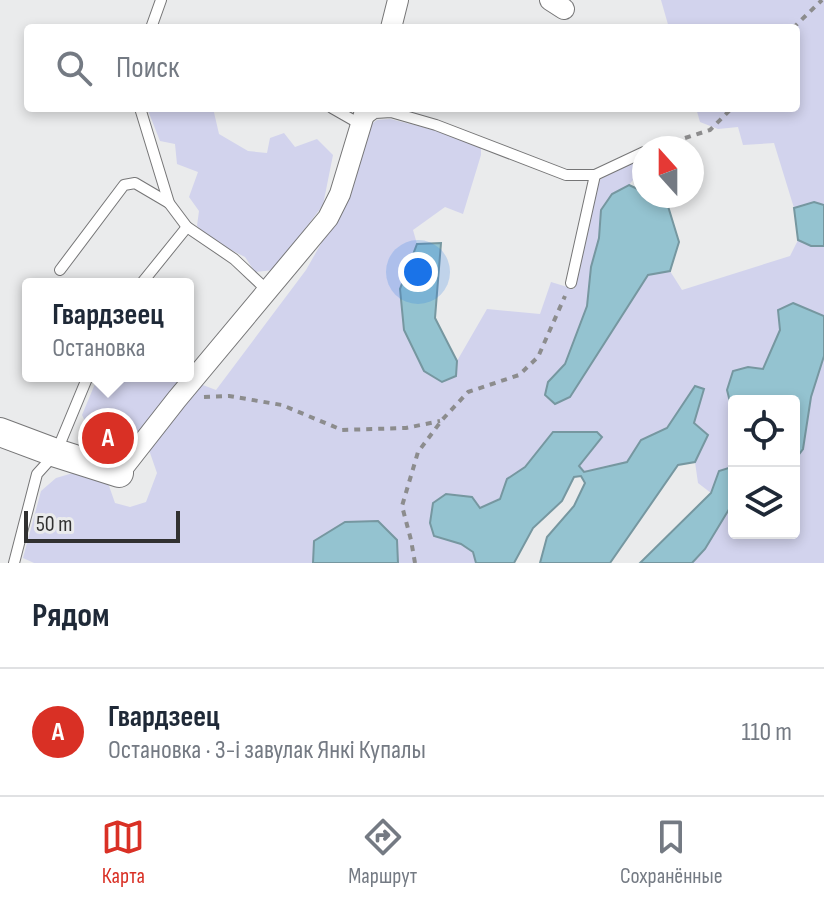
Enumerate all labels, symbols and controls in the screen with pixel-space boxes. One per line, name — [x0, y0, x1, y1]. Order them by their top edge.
search box — [24, 24, 800, 112]
icon: search — [52, 46, 96, 90]
text: Поиск — [116, 50, 179, 86]
north arrow — [632, 136, 704, 208]
your location — [398, 252, 438, 292]
popup — [22, 278, 194, 382]
text: Гвардзеец — [52, 297, 164, 333]
text: Остановка — [52, 333, 145, 364]
map controls — [728, 395, 800, 539]
button: locate — [728, 395, 800, 467]
pin: A — [82, 408, 134, 468]
button: layers — [728, 467, 800, 539]
scale bar — [24, 507, 180, 543]
text: 50 m — [36, 511, 72, 538]
text: Рядом — [32, 595, 110, 636]
text: Гвардзеец — [108, 699, 220, 735]
text: A — [52, 717, 64, 748]
text: 110 m — [741, 717, 792, 748]
text: Остановка · 3-і завулак Янкі Купалы — [108, 735, 426, 766]
tab: Карта — [101, 815, 145, 890]
tab: Маршрут — [348, 815, 417, 890]
tab: Сохранённые — [620, 815, 723, 890]

